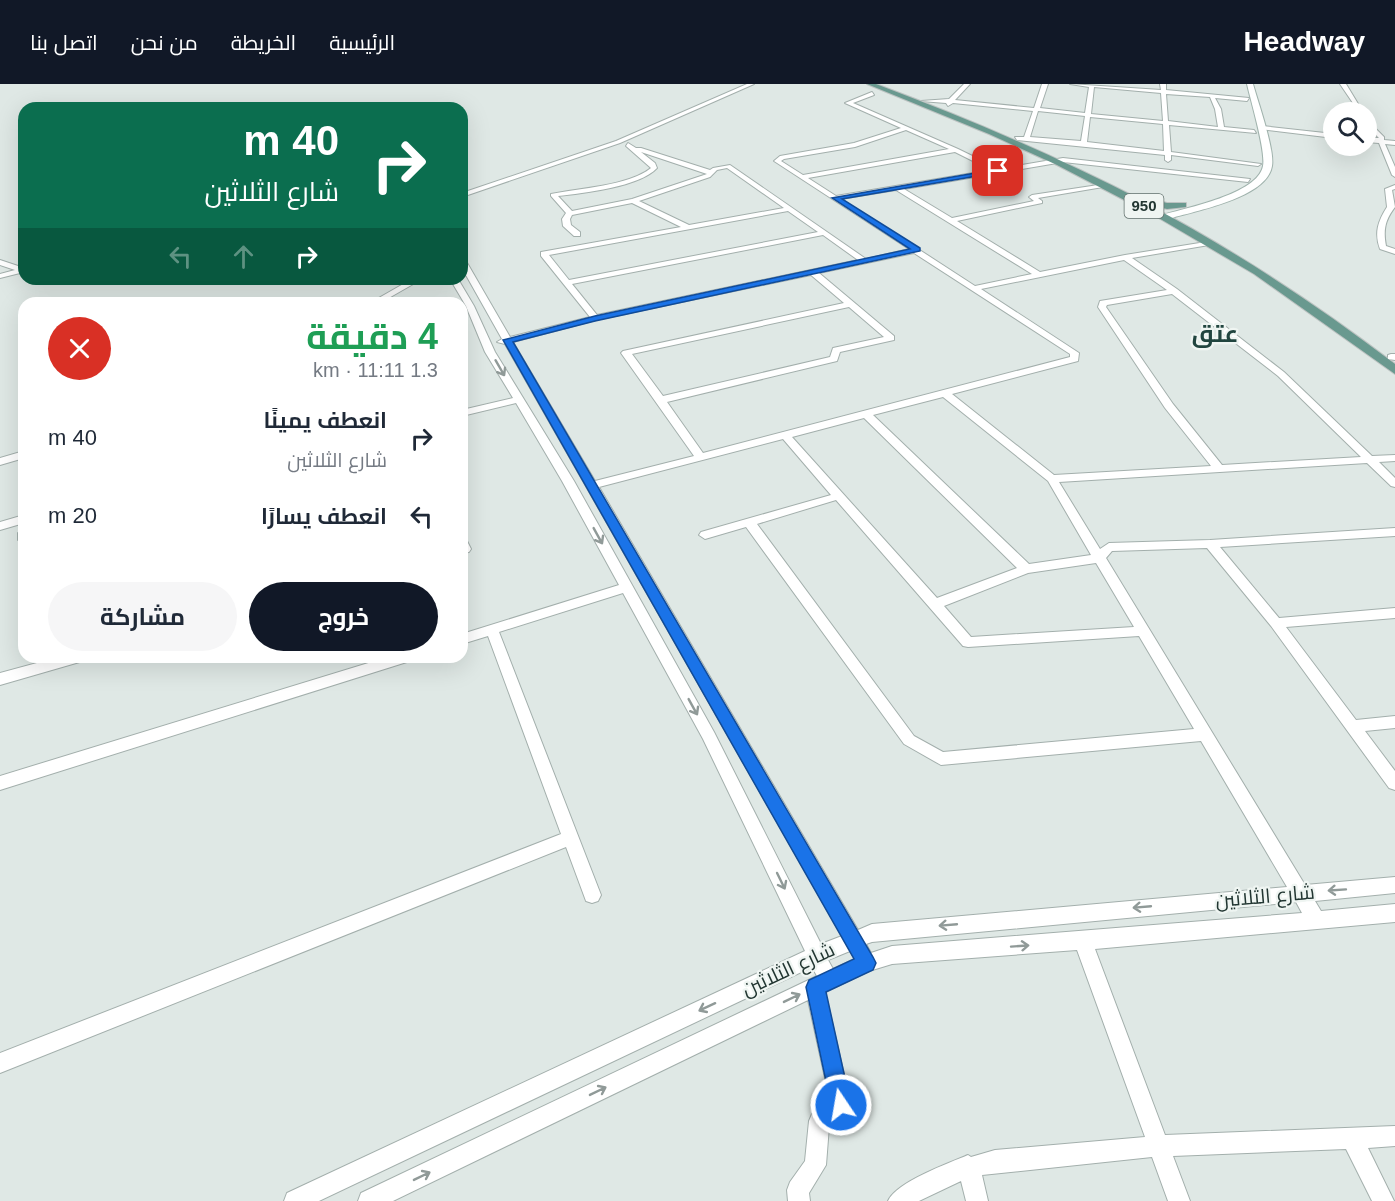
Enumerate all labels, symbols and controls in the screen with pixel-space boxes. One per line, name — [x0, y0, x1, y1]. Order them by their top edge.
text: Headway — [1244, 26, 1365, 57]
text: اتصل بنا — [30, 31, 98, 54]
text: من نحن — [131, 31, 198, 54]
text: الخريطة — [231, 31, 296, 54]
text: الرئيسية — [329, 31, 395, 54]
map controls — [1323, 102, 1377, 156]
button: search — [1323, 102, 1377, 156]
text: 40 m — [243, 117, 339, 164]
icon: right — [360, 126, 438, 204]
pin — [972, 145, 1023, 196]
icon: arrive — [981, 154, 1014, 187]
text: شارع الثلاثين — [204, 177, 339, 207]
road number: 950 — [1124, 194, 1164, 218]
icon: left — [164, 240, 197, 273]
icon: ahead — [227, 240, 260, 273]
icon: right — [290, 240, 323, 273]
text: 4 دقيقة — [306, 316, 438, 357]
button: close — [48, 317, 111, 380]
district label: عتق — [1192, 320, 1238, 348]
text: 1.3 km · 11:11 — [313, 359, 438, 381]
one-way arrow — [494, 359, 506, 376]
text: انعطف يمينًا — [264, 408, 387, 433]
icon: right — [405, 422, 438, 455]
text: 40 m — [48, 425, 97, 450]
text: شارع الثلاثين — [287, 449, 387, 471]
icon: left — [405, 500, 438, 533]
text: 20 m — [48, 503, 97, 528]
text: انعطف يسارًا — [261, 504, 387, 529]
one-way arrow — [593, 527, 604, 545]
button: مشاركة — [48, 582, 237, 651]
button: خروج — [249, 582, 438, 651]
one-way arrow — [687, 698, 699, 715]
one-way arrow — [775, 872, 787, 890]
street label: شارع الثلاثين — [1214, 881, 1316, 914]
one-way arrow — [1327, 885, 1347, 896]
one-way arrow — [1133, 902, 1153, 913]
one-way arrow — [939, 920, 959, 931]
street label: شارع الثلاثين — [738, 938, 839, 1003]
one-way arrow — [1010, 940, 1030, 951]
one-way arrow — [783, 991, 801, 1003]
one-way arrow — [698, 1002, 716, 1014]
position arrow — [809, 1073, 873, 1137]
one-way arrow — [588, 1085, 606, 1097]
one-way arrow — [413, 1169, 431, 1181]

